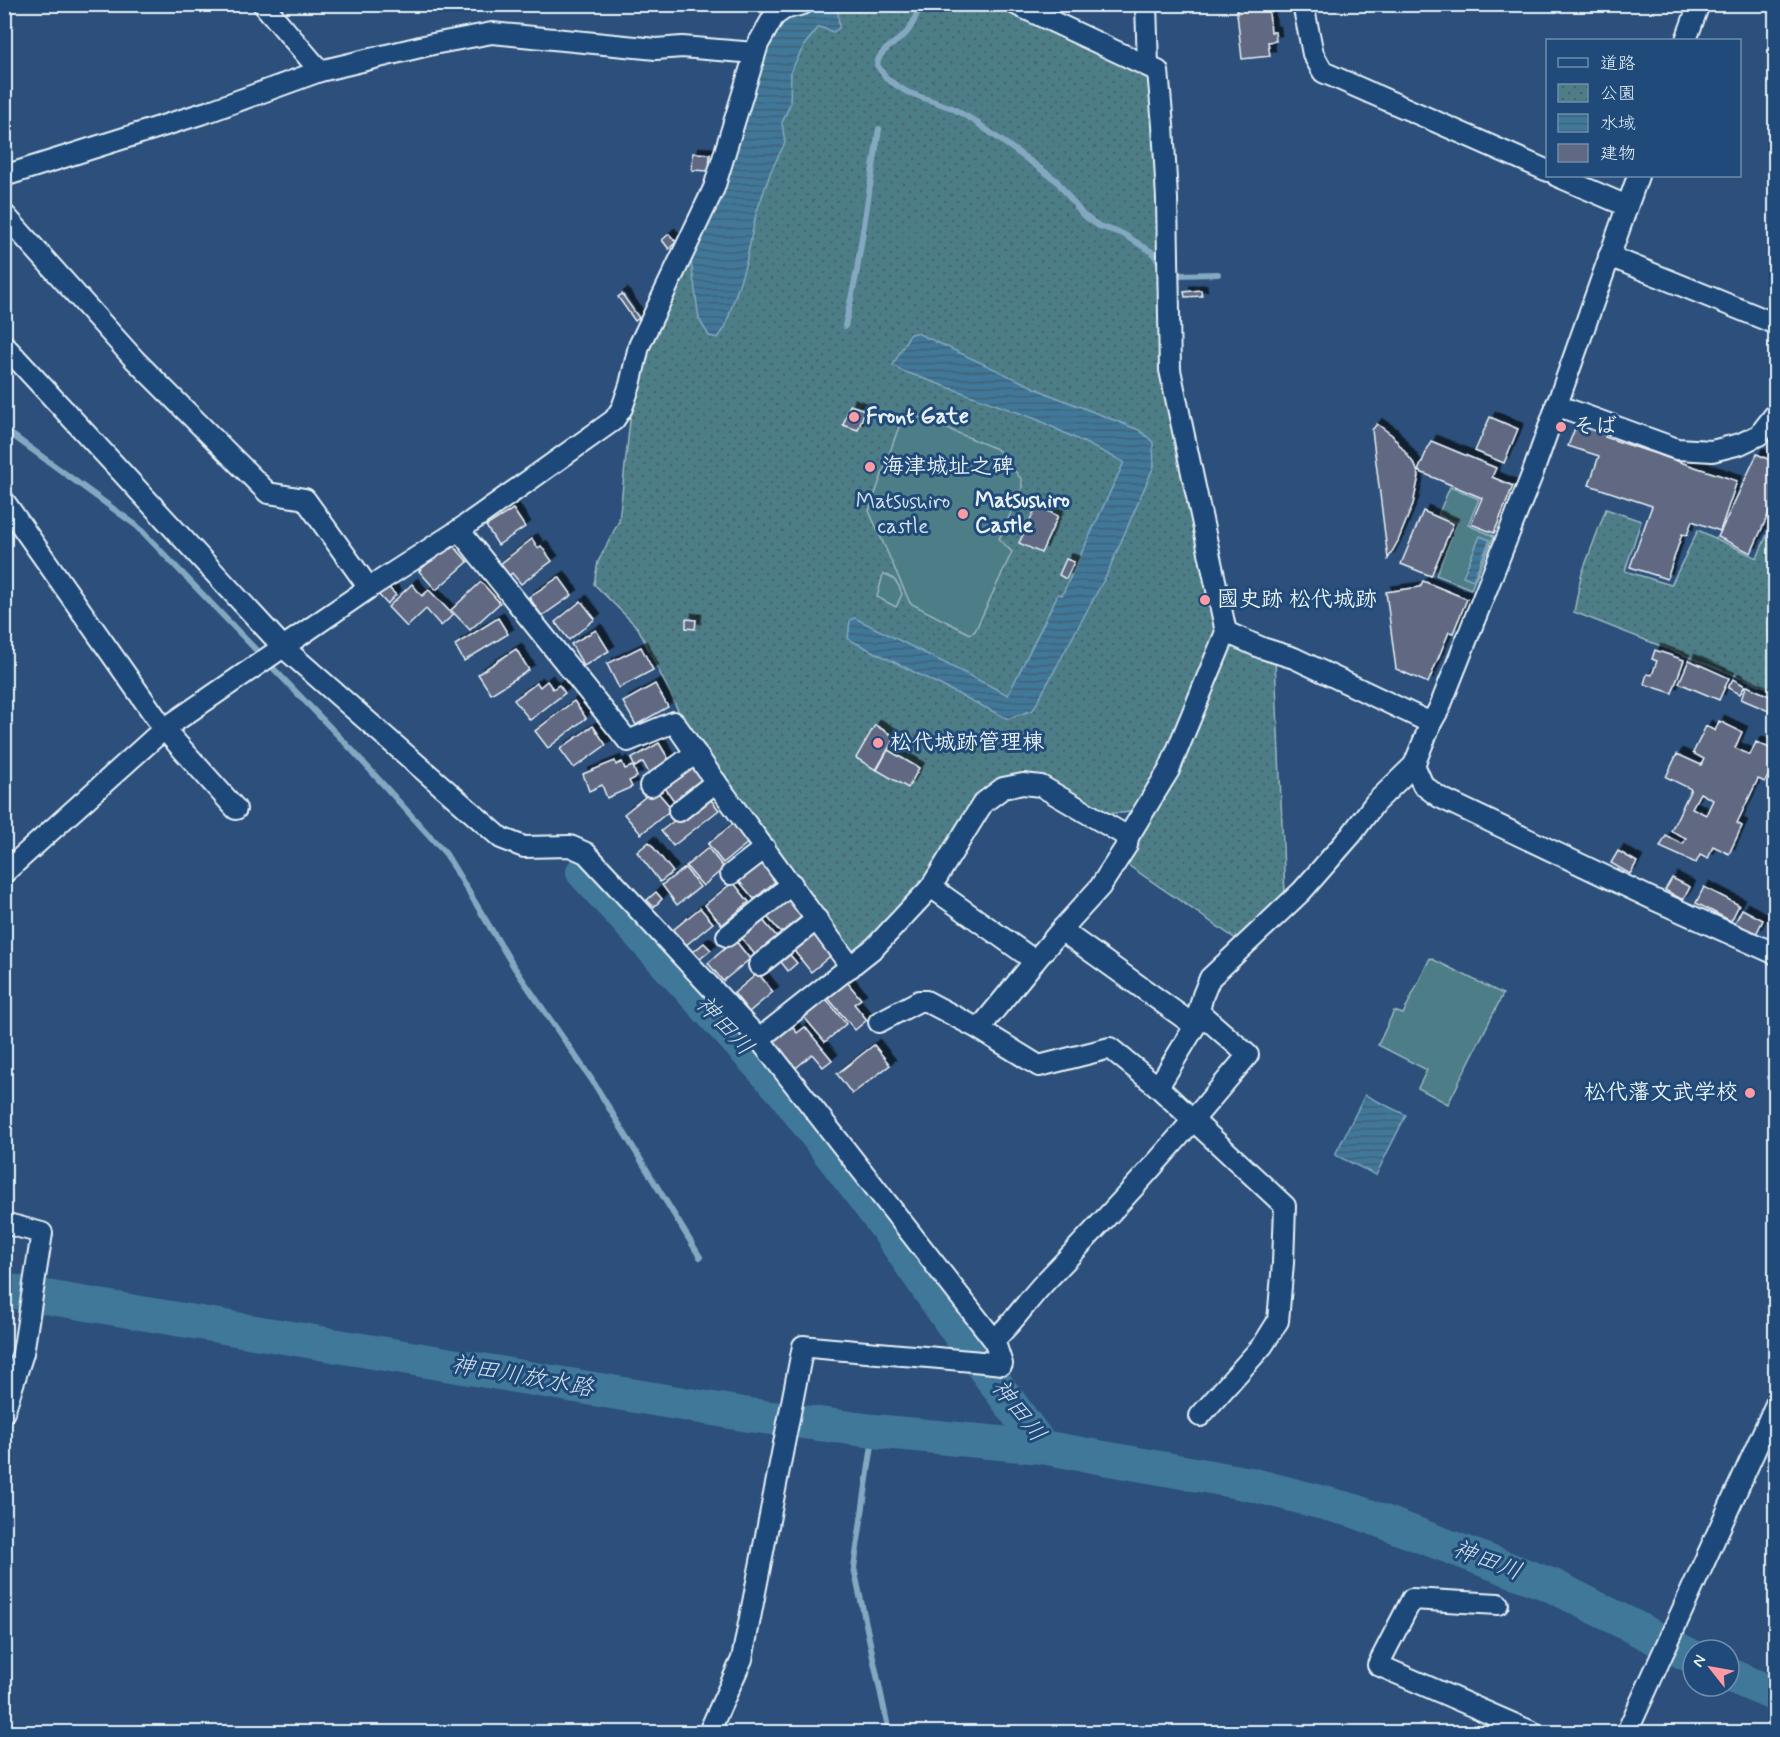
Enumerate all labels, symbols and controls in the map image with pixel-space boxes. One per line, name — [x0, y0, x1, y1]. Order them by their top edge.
legend — [1546, 39, 1741, 177]
text: 道路 — [1600, 52, 1636, 76]
text: 公園 — [1600, 82, 1636, 106]
text: 水域 — [1600, 112, 1636, 136]
text: 建物 — [1600, 142, 1636, 166]
place label: Front Gate — [866, 403, 969, 431]
marker: Front Gate — [847, 410, 861, 424]
place label: そば — [1573, 413, 1617, 441]
marker: そば — [1554, 420, 1568, 434]
place label: 海津城址之碑 — [882, 453, 1014, 481]
marker: 海津城址之碑 — [863, 460, 877, 474]
place label: Matsushiro Castle — [975, 487, 1070, 540]
park label: Matsushiro castle — [856, 488, 950, 541]
marker: Matsushiro Castle — [956, 507, 970, 521]
place label: 國史跡 松代城跡 — [1217, 586, 1377, 614]
marker: 國史跡 松代城跡 — [1198, 593, 1212, 607]
place label: 松代城跡管理棟 — [890, 729, 1044, 757]
marker: 松代城跡管理棟 — [871, 736, 885, 750]
water label: 神田川 — [688, 989, 760, 1063]
place label: 松代藩文武学校 — [1584, 1079, 1738, 1107]
marker: 松代藩文武学校 — [1743, 1086, 1757, 1100]
water label: 神田川放水路 — [448, 1349, 598, 1405]
water label: 神田川 — [984, 1373, 1052, 1449]
water label: 神田川 — [1448, 1534, 1526, 1588]
north arrow — [1681, 1638, 1741, 1698]
text: N — [1688, 1651, 1711, 1671]

